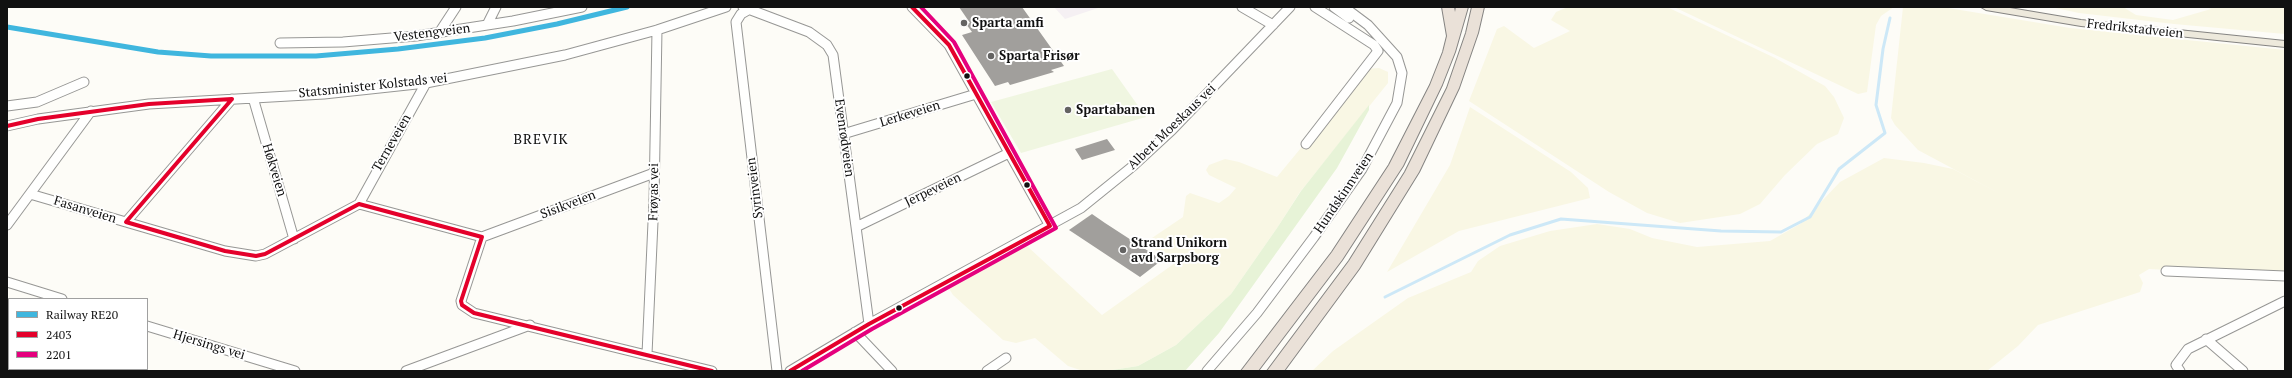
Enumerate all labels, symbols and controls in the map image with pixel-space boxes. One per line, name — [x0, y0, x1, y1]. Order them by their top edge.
place label: Sparta amfi — [972, 15, 1044, 31]
street label: Fredrikstadveien — [2086, 16, 2184, 42]
marker: Sparta amfi — [959, 18, 969, 28]
street label: Vestengveien — [393, 21, 471, 45]
place label: Sparta Frisør — [999, 48, 1080, 64]
marker: Sparta Frisør — [986, 51, 996, 61]
street label: Statsminister Kolstads vei — [298, 70, 448, 102]
unlabelled marker — [962, 71, 972, 81]
street label: Albert Moeskaus vei — [1125, 81, 1219, 173]
street label: Lerkeveien — [878, 97, 942, 131]
street label: Evenrødveien — [831, 98, 857, 178]
place label: Spartabanen — [1076, 102, 1155, 118]
marker: Spartabanen — [1063, 105, 1073, 115]
street label: Terneveien — [369, 111, 415, 175]
district label: BREVIK — [513, 132, 569, 148]
street label: Høkveien — [259, 142, 289, 198]
street label: Hundskinnveien — [1311, 149, 1377, 237]
street label: Syrinveien — [744, 157, 766, 219]
street label: Frøyas vei — [646, 163, 662, 221]
street label: Jerpeveien — [902, 170, 964, 210]
unlabelled marker — [1022, 180, 1032, 190]
street label: Sisikveien — [538, 187, 598, 223]
street label: Fasanveien — [52, 193, 118, 227]
place label: Strand Unikorn avd Sarpsborg — [1131, 235, 1227, 266]
marker: Strand Unikorn avd Sarpsborg — [1118, 245, 1128, 255]
legend — [8, 298, 148, 370]
unlabelled marker — [894, 303, 904, 313]
text: Railway RE20 — [46, 307, 118, 322]
text: 2403 — [46, 327, 72, 342]
street label: Hjersings vei — [171, 327, 247, 363]
text: 2201 — [46, 347, 72, 362]

